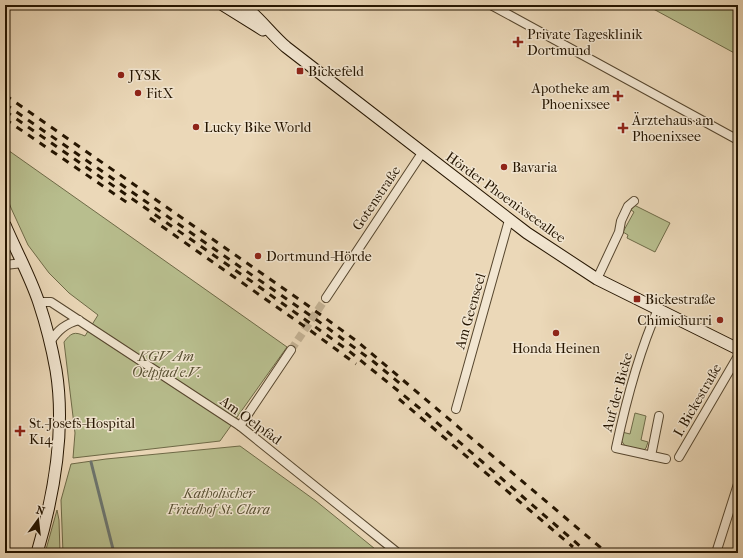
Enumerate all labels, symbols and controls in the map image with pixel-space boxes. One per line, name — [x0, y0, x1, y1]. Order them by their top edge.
place label: Private Tagesklinik Dortmund — [527, 26, 643, 59]
marker: Private Tagesklinik Dortmund — [512, 36, 524, 48]
place label: Bickefeld — [308, 63, 364, 80]
marker: Bickefeld — [295, 66, 305, 76]
place label: JYSK — [128, 67, 162, 84]
marker: JYSK — [116, 70, 126, 80]
place label: Apotheke am Phoenixsee — [531, 80, 610, 113]
place label: FitX — [146, 85, 174, 102]
marker: FitX — [133, 88, 143, 98]
marker: Apotheke am Phoenixsee — [613, 91, 623, 101]
place label: Ärztehaus am Phoenixsee — [631, 112, 714, 145]
place label: Lucky Bike World — [204, 119, 312, 136]
marker: Lucky Bike World — [191, 122, 201, 132]
marker: Ärztehaus am Phoenixsee — [617, 122, 629, 134]
street label: Hörder Phoenixseeallee — [442, 148, 569, 247]
place label: Bavaria — [512, 159, 558, 176]
marker: Bavaria — [499, 162, 509, 172]
street label: Gotenstraße — [349, 163, 404, 234]
place label: Dortmund-Hörde — [266, 248, 372, 265]
marker: Dortmund-Hörde — [253, 251, 263, 261]
street label: Am Geenseel — [451, 271, 489, 352]
place label: Bickestraße — [645, 291, 715, 308]
marker: Bickestraße — [632, 294, 642, 304]
place label: Chimichurri — [637, 312, 712, 329]
marker: Chimichurri — [715, 315, 725, 325]
marker: Honda Heinen — [551, 328, 561, 338]
place label: Honda Heinen — [512, 340, 600, 357]
park label: KGV Am Oelpfad e.V. — [132, 348, 202, 381]
street label: Auf der Bicke — [599, 351, 636, 435]
street label: I. Bickestraße — [670, 361, 725, 440]
street label: Am Oelpfad — [216, 392, 285, 449]
place label: St.-Josefs-Hospital K14 — [29, 415, 135, 448]
marker: St.-Josefs-Hospital K14 — [14, 425, 26, 437]
park label: Katholischer Friedhof St. Clara — [167, 485, 270, 518]
north arrow — [18, 500, 58, 540]
text: N — [35, 503, 47, 518]

